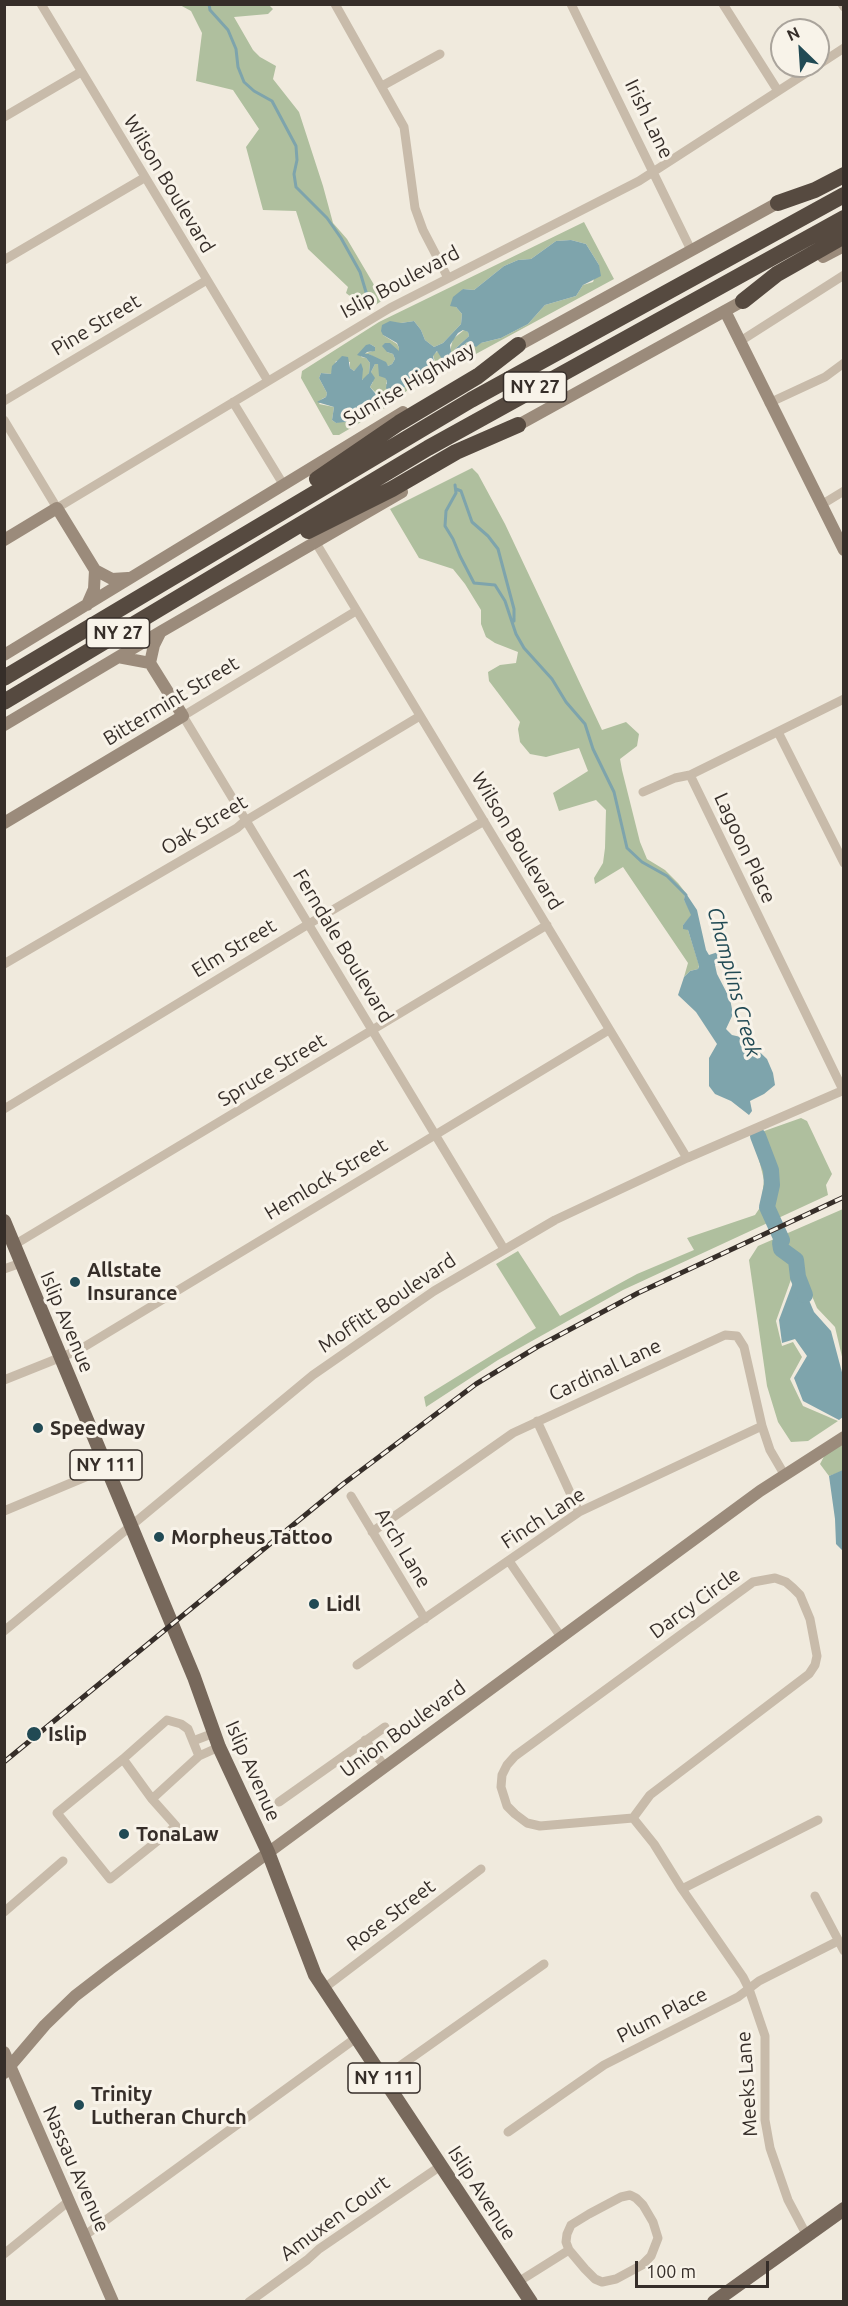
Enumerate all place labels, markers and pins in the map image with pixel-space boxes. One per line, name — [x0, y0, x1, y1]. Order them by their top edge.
place label: Allstate Insurance — [87, 1258, 177, 1305]
marker: Allstate Insurance — [68, 1275, 82, 1289]
place label: Speedway — [50, 1416, 145, 1440]
marker: Speedway — [31, 1421, 45, 1435]
place label: Morpheus Tattoo — [171, 1525, 333, 1549]
marker: Morpheus Tattoo — [152, 1530, 166, 1544]
place label: Lidl — [326, 1592, 361, 1616]
marker: Lidl — [307, 1597, 321, 1611]
place label: Islip — [48, 1722, 87, 1746]
marker: Islip — [25, 1725, 43, 1743]
place label: TonaLaw — [136, 1822, 219, 1846]
marker: TonaLaw — [117, 1827, 131, 1841]
place label: Trinity Lutheran Church — [91, 2082, 247, 2129]
marker: Trinity Lutheran Church — [72, 2098, 86, 2112]

